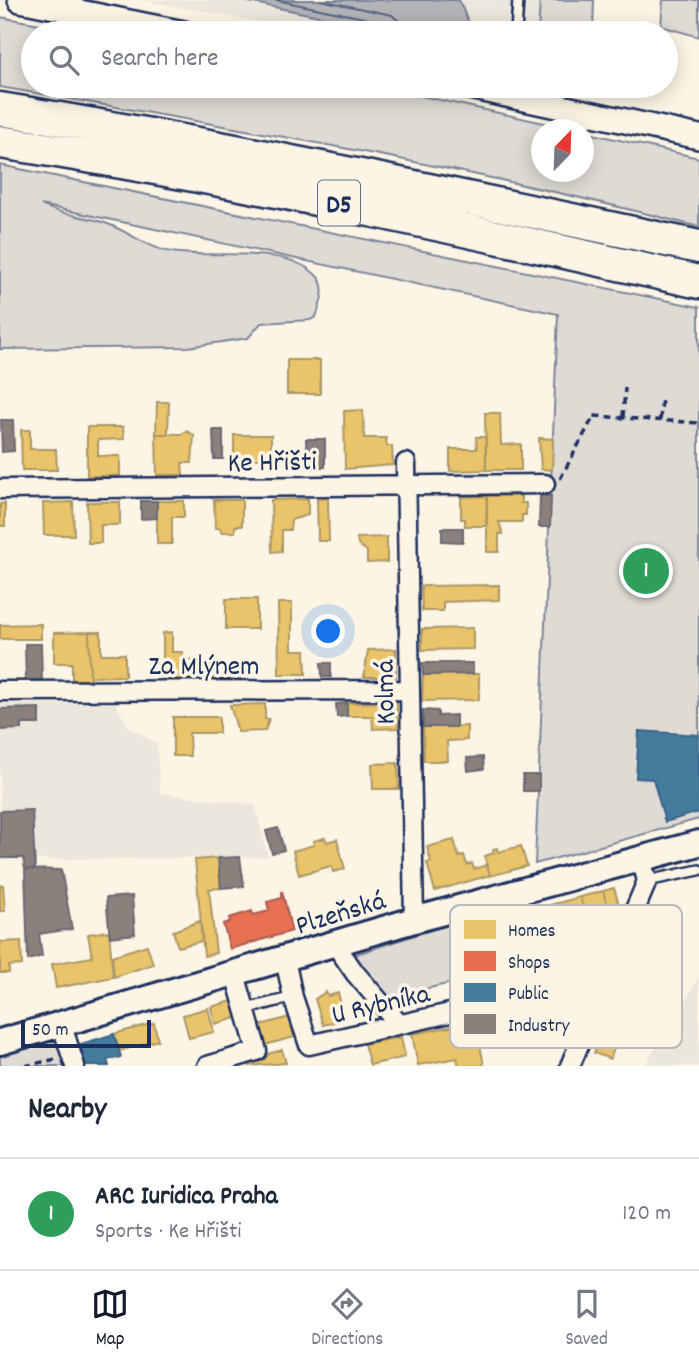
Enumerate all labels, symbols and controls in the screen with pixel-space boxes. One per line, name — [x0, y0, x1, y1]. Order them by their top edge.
search box — [21, 21, 678, 98]
icon: search — [45, 41, 83, 79]
text: Search here — [101, 41, 219, 78]
north arrow — [531, 119, 594, 182]
road number: D5 — [318, 180, 360, 226]
street label: Ke Hřišti — [227, 444, 317, 486]
pin: 1 — [623, 545, 669, 597]
your location — [311, 614, 345, 648]
street label: Za Mlýnem — [149, 649, 259, 689]
street label: Kolmá — [367, 659, 409, 725]
street label: Plzeňská — [291, 883, 392, 948]
legend — [450, 905, 682, 1048]
text: Homes — [508, 919, 556, 946]
text: Shops — [508, 951, 550, 978]
street label: U Rybníka — [328, 976, 435, 1038]
text: Public — [508, 982, 549, 1009]
text: Industry — [508, 1014, 570, 1041]
scale bar — [21, 1017, 150, 1049]
text: 50 m — [32, 1018, 69, 1045]
text: Nearby — [28, 1090, 106, 1133]
text: ARC Iuridica Praha — [95, 1179, 278, 1216]
text: 1 — [48, 1198, 54, 1231]
text: 120 m — [622, 1198, 671, 1231]
text: Sports · Ke Hřišti — [95, 1216, 242, 1249]
tab: Map — [91, 1285, 129, 1354]
tab: Directions — [311, 1285, 383, 1354]
tab: Saved — [565, 1285, 608, 1354]

